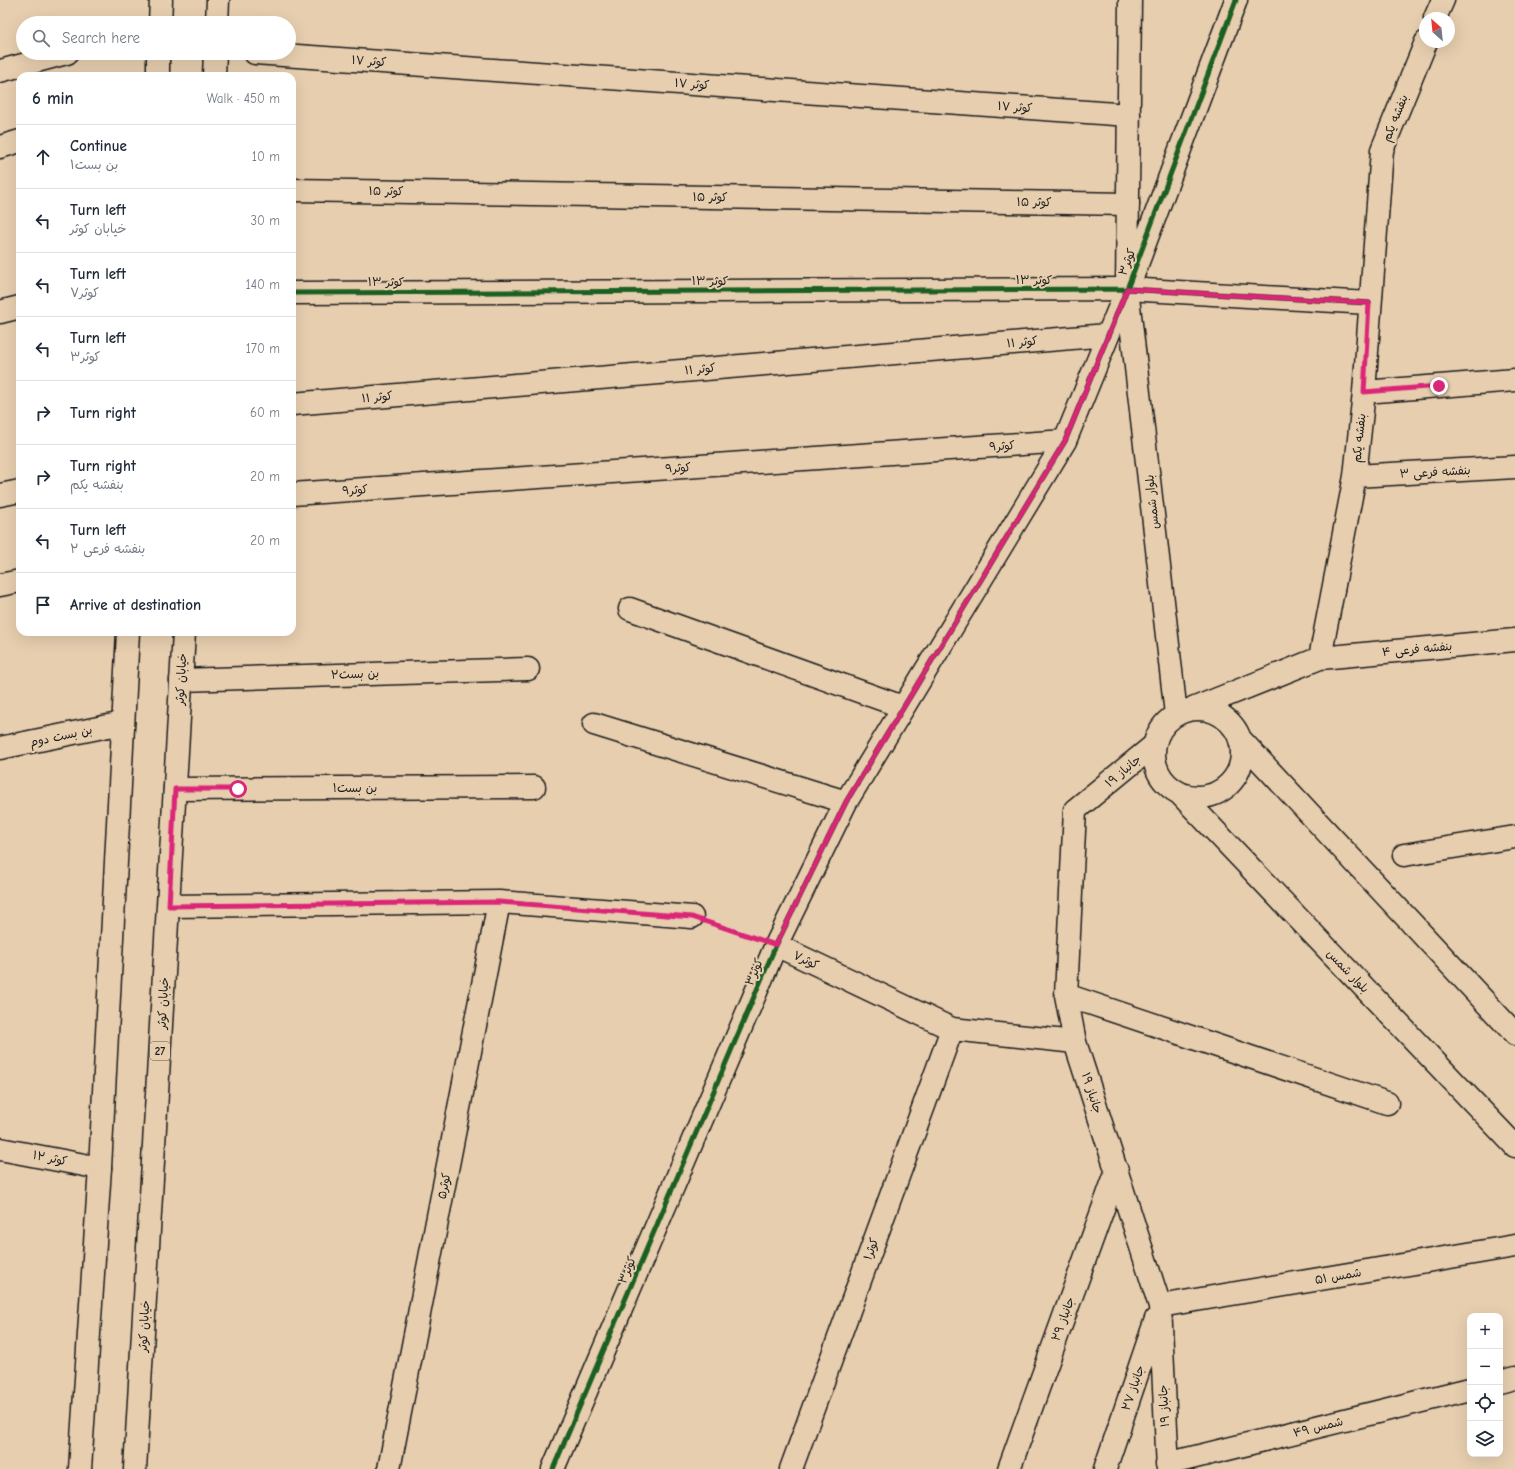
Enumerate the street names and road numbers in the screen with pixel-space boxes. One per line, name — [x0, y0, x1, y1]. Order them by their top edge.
street label: کوثر ۱۷ — [351, 53, 387, 69]
street label: کوثر ۱۷ — [674, 76, 710, 92]
street label: بنفشه یکم — [1379, 92, 1413, 144]
street label: کوثر ۱۷ — [997, 99, 1033, 115]
street label: کوثر ۱۵ — [368, 184, 404, 198]
street label: کوثر ۱۵ — [692, 190, 728, 204]
street label: کوثر ۱۵ — [1016, 195, 1052, 209]
street label: کوثر۳ — [1115, 246, 1139, 278]
street label: کوثر ۱۳ — [1016, 273, 1052, 287]
street label: کوثر ۱۳ — [692, 274, 728, 288]
street label: کوثر ۱۳ — [368, 275, 404, 289]
street label: کوثر ۱۱ — [1006, 334, 1038, 350]
street label: کوثر ۱۱ — [684, 361, 716, 377]
street label: کوثر ۱۱ — [361, 389, 393, 405]
street label: بنفشه یکم — [1349, 413, 1371, 464]
street label: کوثر۹ — [989, 438, 1015, 454]
street label: کوثر۹ — [665, 460, 691, 476]
street label: بنفشه فرعی ۳ — [1399, 463, 1471, 482]
street label: بلوار شمس — [1142, 474, 1163, 530]
street label: کوثر۹ — [342, 482, 368, 498]
street label: بنفشه فرعی ۴ — [1381, 639, 1453, 660]
street label: خیابان کوثر — [173, 653, 190, 706]
street label: بن بست۲ — [331, 666, 379, 683]
street label: بن بست دوم — [28, 723, 94, 751]
street label: جانباز ۱۹ — [1102, 752, 1144, 791]
street label: بن بست۱ — [333, 781, 377, 796]
street label: بلوار شمس — [1323, 946, 1372, 996]
street label: کوثر۷ — [791, 948, 821, 972]
street label: کوثر۳ — [742, 956, 766, 988]
street label: خیابان کوثر — [155, 977, 172, 1030]
road number: 27 — [150, 1042, 170, 1060]
street label: جانباز ۱۹ — [1078, 1071, 1105, 1116]
street label: کوثر ۱۲ — [32, 1148, 68, 1168]
street label: کوثر۵ — [435, 1172, 453, 1200]
street label: کوثر۱ — [861, 1236, 881, 1262]
street label: کوثر۳ — [615, 1254, 639, 1286]
street label: شمس ۵۱ — [1314, 1265, 1362, 1287]
street label: جانباز ۲۹ — [1049, 1295, 1078, 1343]
street label: خیابان کوثر — [136, 1300, 153, 1353]
street label: جانباز ۲۷ — [1119, 1363, 1148, 1413]
street label: جانباز ۱۹ — [1156, 1384, 1173, 1428]
street label: شمس ۴۹ — [1292, 1414, 1344, 1440]

